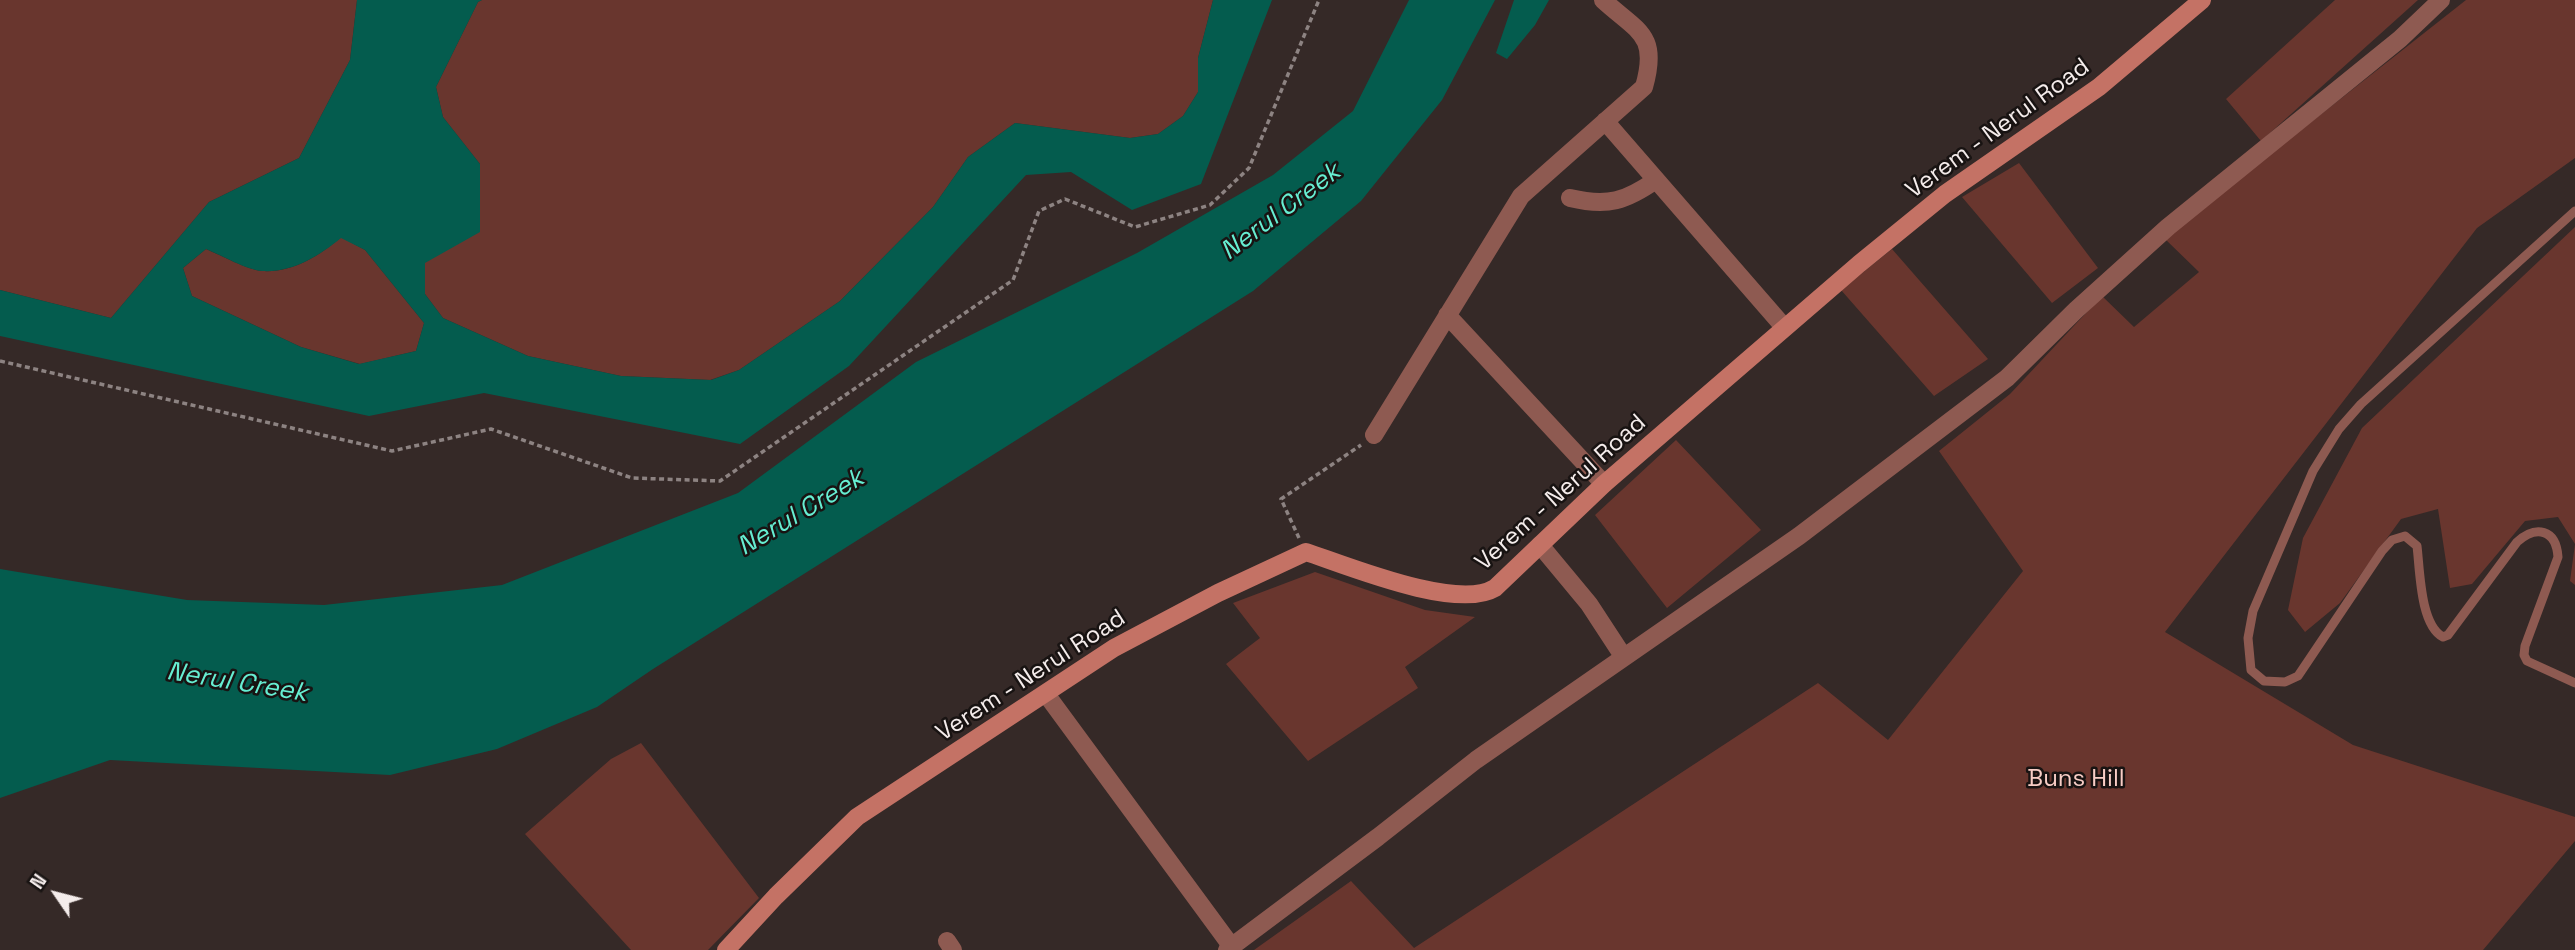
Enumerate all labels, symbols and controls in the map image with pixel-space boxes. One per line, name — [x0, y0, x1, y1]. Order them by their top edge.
street label: Verem - Nerul Road — [1901, 53, 2095, 205]
water label: Nerul Creek — [1215, 157, 1347, 267]
street label: Verem - Nerul Road — [1470, 409, 1652, 577]
water label: Nerul Creek — [732, 463, 870, 563]
street label: Verem - Nerul Road — [931, 604, 1131, 748]
water label: Nerul Creek — [164, 656, 310, 710]
park label: Buns Hill — [2027, 765, 2125, 793]
north arrow — [21, 859, 91, 929]
text: N — [24, 869, 52, 894]

